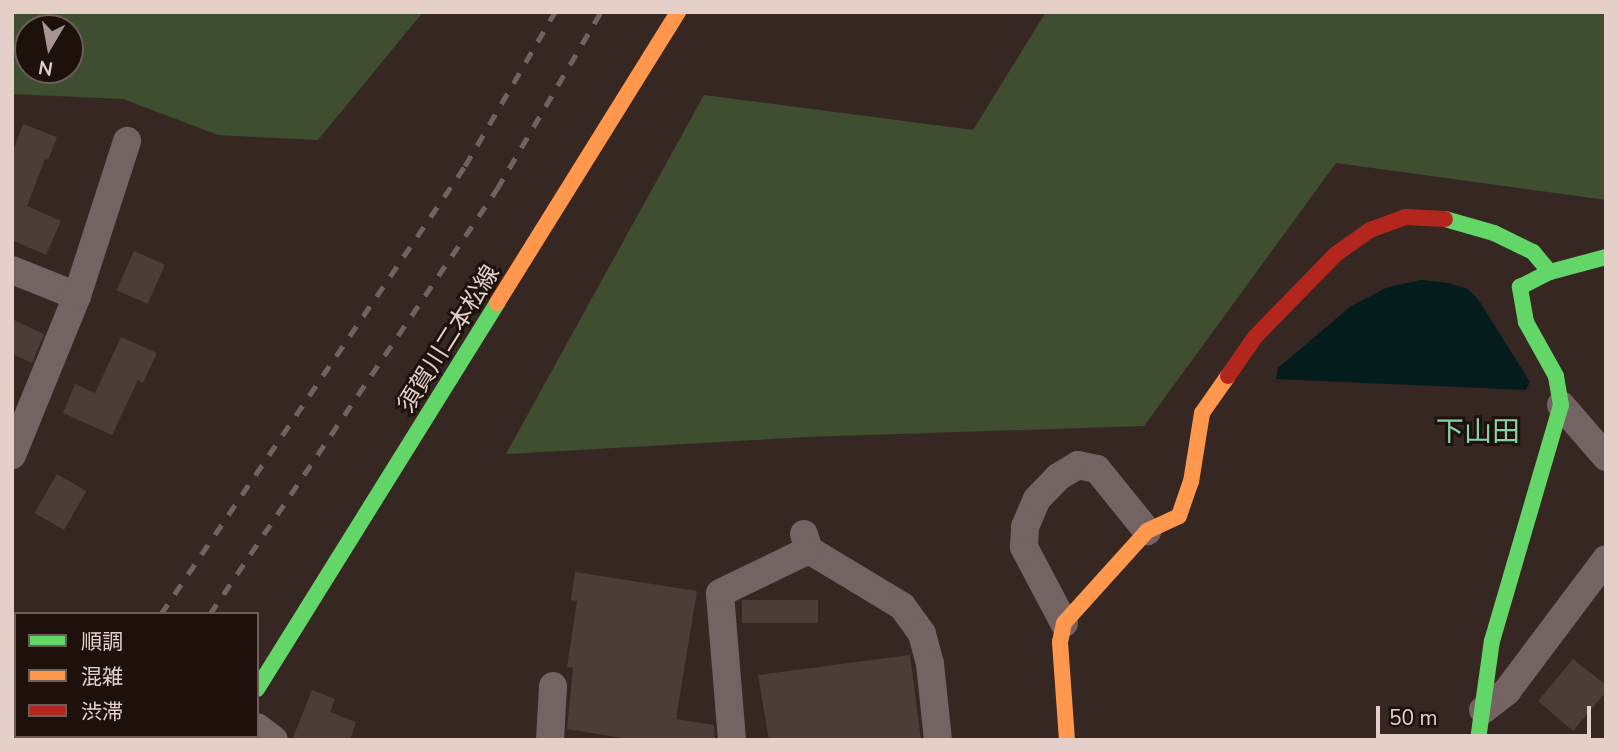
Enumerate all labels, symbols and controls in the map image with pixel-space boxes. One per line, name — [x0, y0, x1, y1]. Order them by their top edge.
north arrow — [14, 14, 84, 84]
text: N — [36, 54, 55, 82]
street label: 須賀川二本松線 — [392, 260, 506, 418]
district label: 下山田 — [1436, 415, 1520, 449]
legend — [14, 612, 259, 738]
text: 順調 — [81, 628, 123, 656]
text: 混雑 — [81, 663, 123, 691]
scale bar — [1380, 692, 1595, 736]
text: 渋滞 — [81, 698, 123, 726]
text: 50 m — [1389, 704, 1438, 732]

